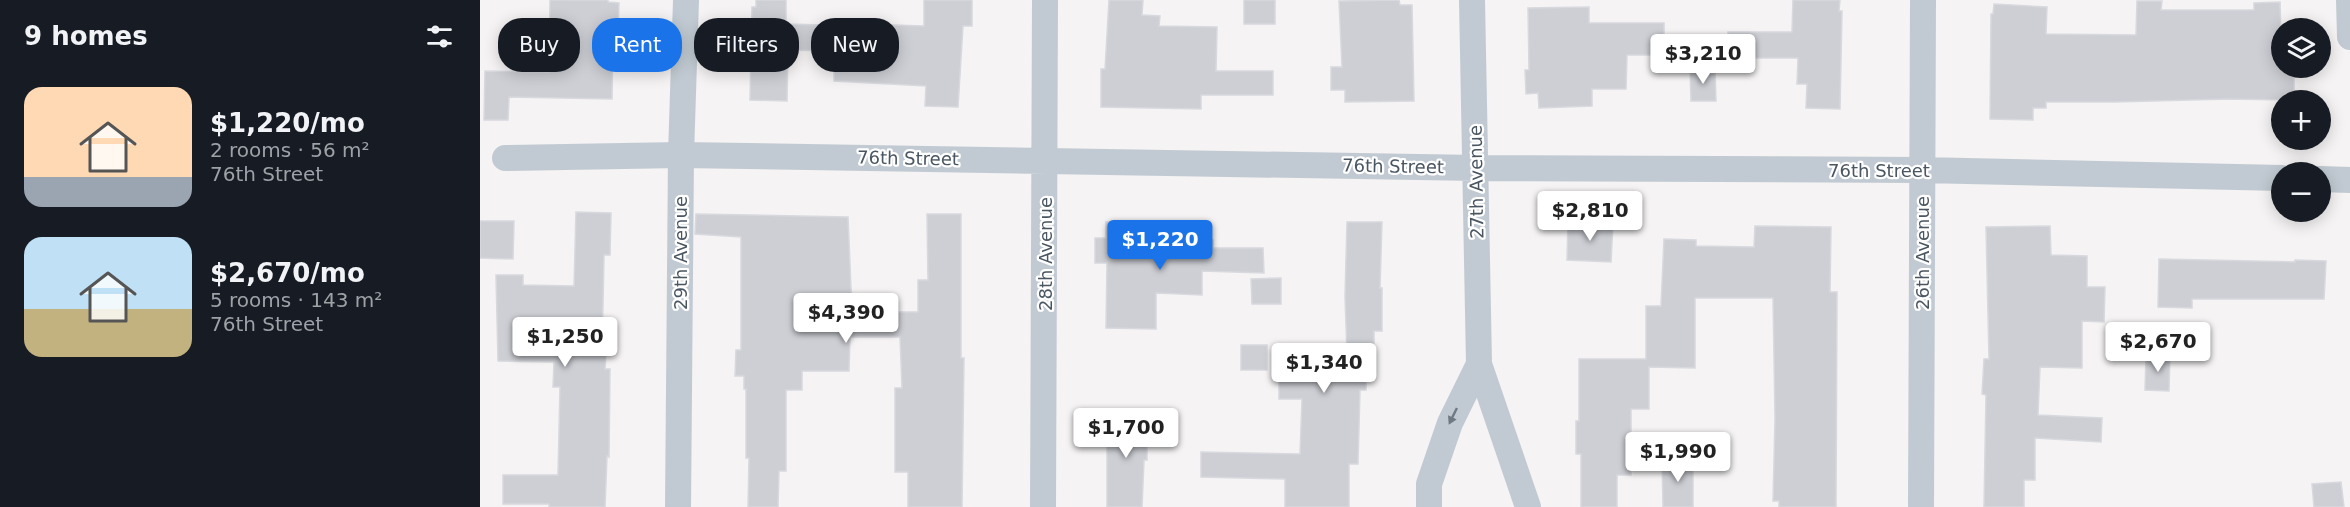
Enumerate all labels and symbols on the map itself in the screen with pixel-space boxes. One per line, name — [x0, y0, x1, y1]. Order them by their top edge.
pin: $3,210 — [1654, 34, 1752, 85]
street label: 27th Avenue — [1465, 125, 1487, 239]
street label: 76th Street — [857, 147, 959, 169]
street label: 76th Street — [1342, 155, 1444, 177]
street label: 76th Street — [1828, 160, 1930, 181]
pin: $2,810 — [1541, 191, 1639, 242]
street label: 29th Avenue — [670, 196, 691, 310]
street label: 26th Avenue — [1912, 196, 1933, 310]
street label: 28th Avenue — [1035, 197, 1056, 311]
pin: $1,220 — [1111, 220, 1209, 271]
pin: $4,390 — [797, 293, 895, 344]
pin: $1,250 — [516, 317, 614, 368]
pin: $2,670 — [2109, 322, 2207, 373]
pin: $1,340 — [1275, 343, 1373, 394]
pin: $1,700 — [1077, 408, 1175, 459]
one-way arrow — [1449, 408, 1458, 425]
pin: $1,990 — [1629, 432, 1727, 483]

